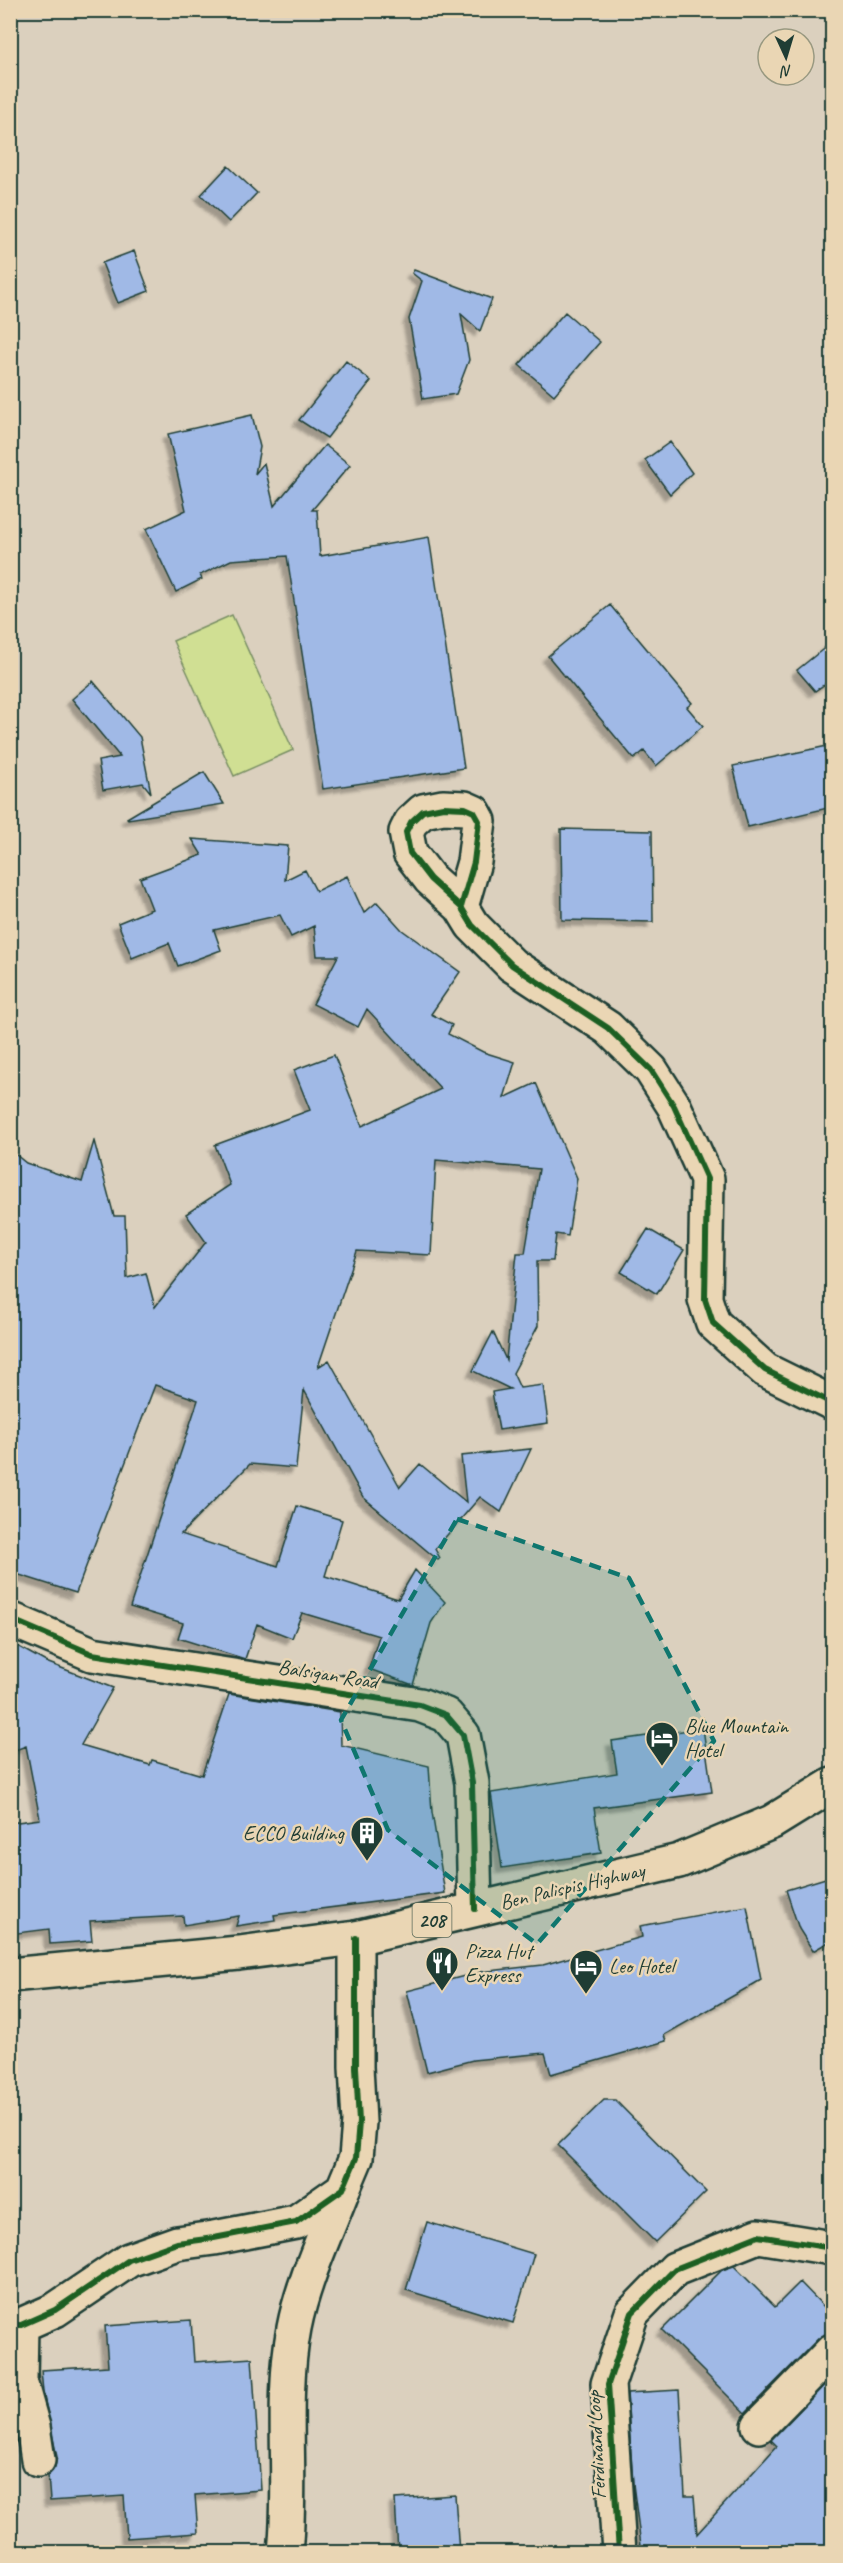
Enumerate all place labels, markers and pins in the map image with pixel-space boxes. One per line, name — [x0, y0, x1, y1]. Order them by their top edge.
place label: Blue Mountain Hotel — [685, 1713, 789, 1763]
hotel icon: Blue Mountain Hotel — [644, 1720, 680, 1767]
building icon: ECCO Building — [349, 1815, 385, 1862]
place label: ECCO Building — [243, 1820, 346, 1846]
place label: Pizza Hut Express — [465, 1938, 535, 1988]
restaurant icon: Pizza Hut Express — [424, 1945, 460, 1992]
hotel icon: Leo Hotel — [568, 1948, 604, 1995]
place label: Leo Hotel — [609, 1953, 677, 1979]

